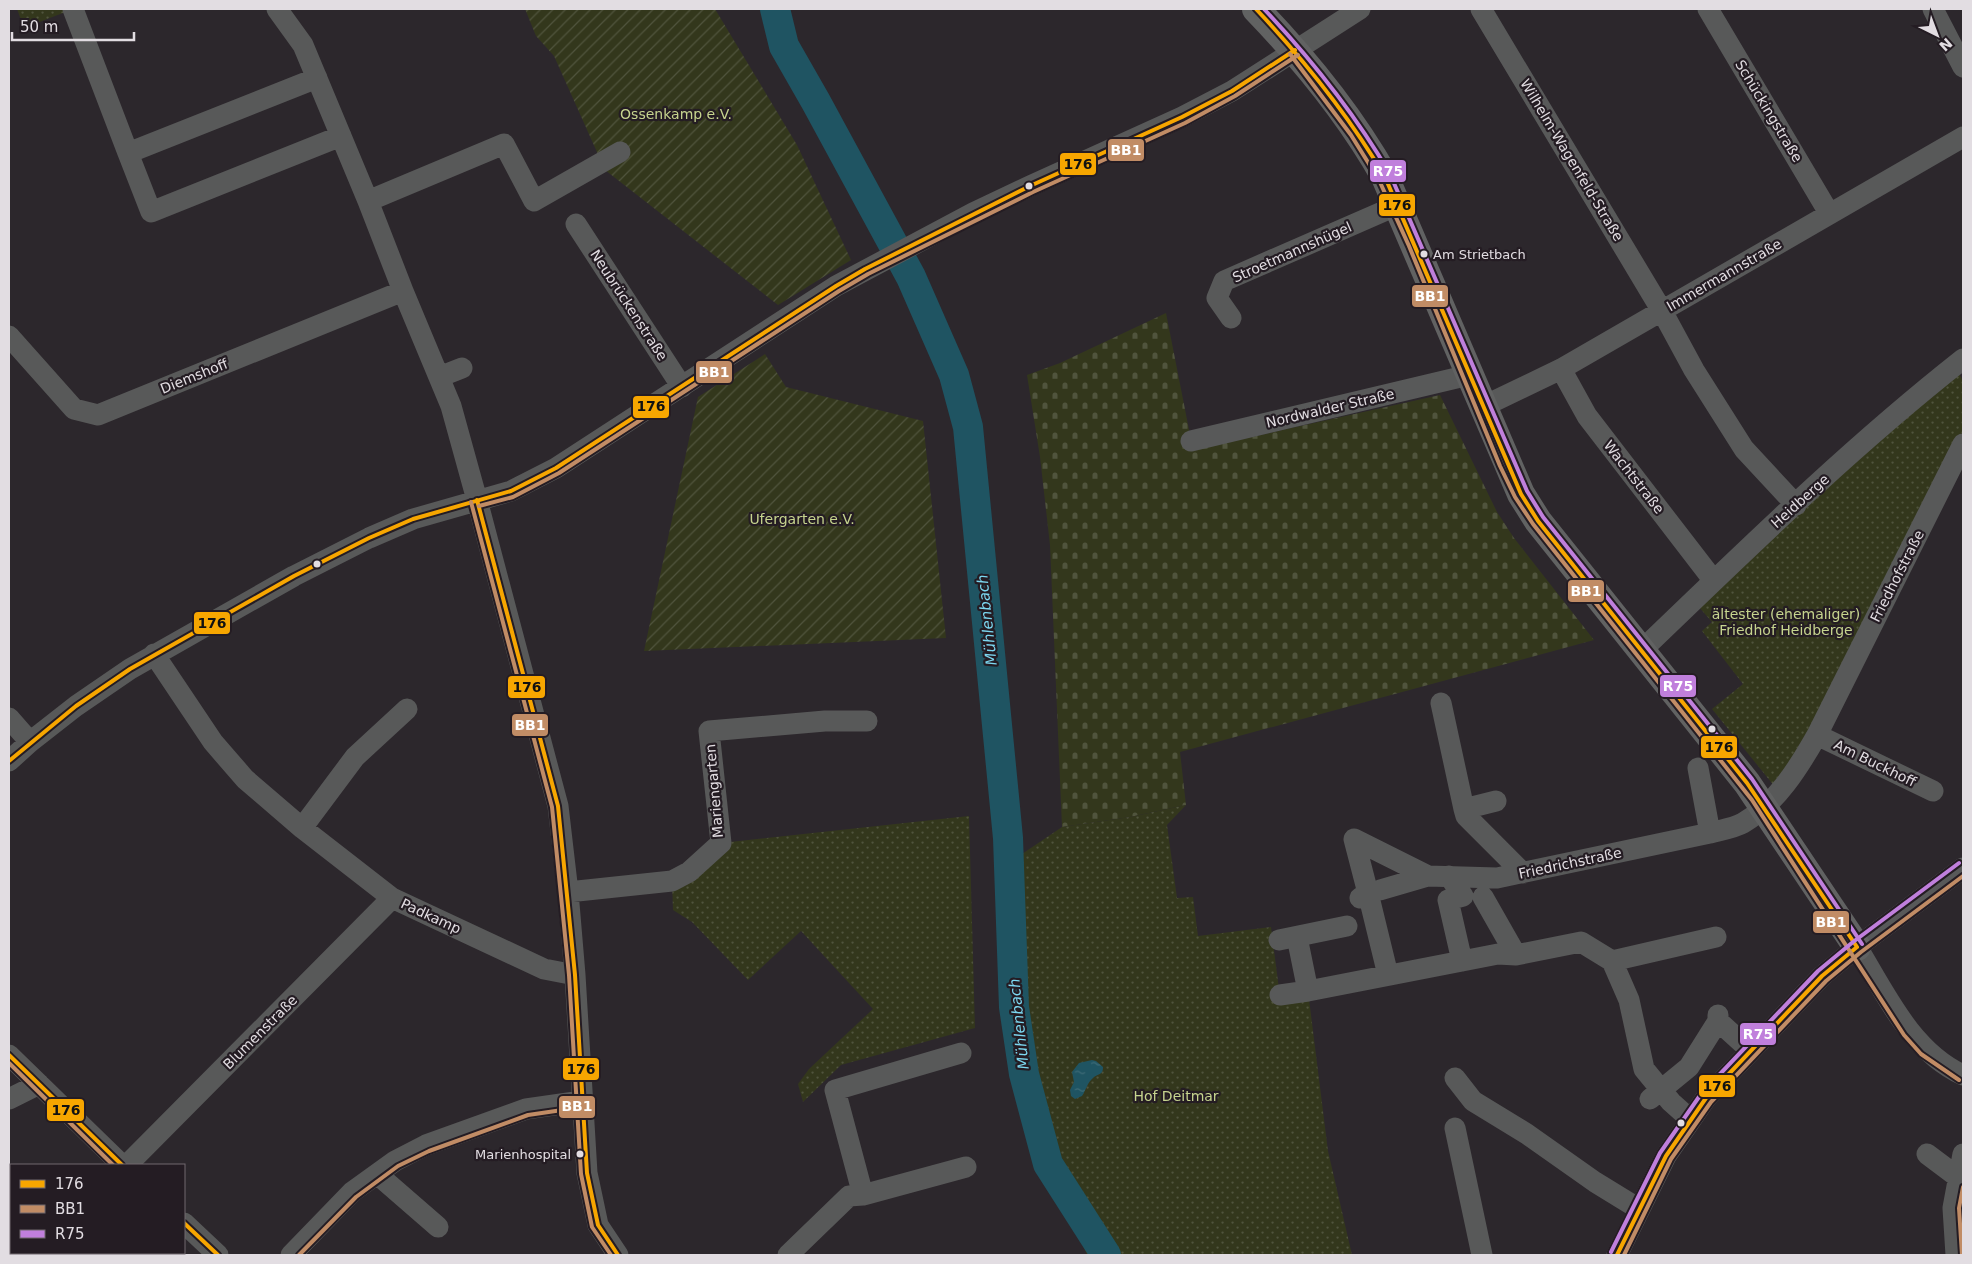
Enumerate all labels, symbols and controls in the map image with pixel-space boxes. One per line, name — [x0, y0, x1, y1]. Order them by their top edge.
scale bar — [12, 10, 135, 42]
north arrow — [1912, 10, 1962, 60]
text: 50 m — [20, 18, 58, 36]
text: N — [1936, 35, 1955, 55]
street label: Schückingstraße — [1732, 57, 1806, 165]
street label: Wilhelm-Wagenfeld-Straße — [1517, 76, 1627, 244]
park label: Ossenkamp e.V. — [620, 106, 732, 122]
line badge: BB1 — [1107, 138, 1145, 162]
text: BB1 — [1110, 142, 1142, 158]
line badge: 176 — [1059, 152, 1097, 176]
text: 176 — [1063, 156, 1093, 172]
line badge: R75 — [1369, 159, 1407, 183]
text: R75 — [1373, 163, 1403, 179]
unlabelled marker — [1024, 181, 1034, 191]
line badge: 176 — [1378, 193, 1416, 217]
text: 176 — [1382, 197, 1412, 213]
street label: Stroetmannshügel — [1230, 218, 1354, 286]
street label: Immermannstraße — [1664, 236, 1784, 314]
street label: Neubrückenstraße — [587, 247, 671, 363]
place label: Am Strietbach — [1433, 247, 1526, 262]
marker: Am Strietbach — [1419, 249, 1429, 259]
line badge: BB1 — [1411, 284, 1449, 308]
text: BB1 — [1414, 288, 1446, 304]
street label: Diemshoff — [158, 355, 230, 397]
line badge: BB1 — [695, 360, 733, 384]
text: BB1 — [698, 364, 730, 380]
street label: Nordwalder Straße — [1264, 385, 1396, 431]
line badge: 176 — [632, 395, 670, 419]
text: 176 — [636, 398, 666, 414]
street label: Wachtstraße — [1601, 437, 1667, 517]
street label: Heidberge — [1768, 471, 1832, 531]
park label: Ufergarten e.V. — [749, 511, 855, 527]
street label: Friedhofstraße — [1867, 527, 1927, 625]
unlabelled marker — [312, 559, 322, 569]
water label: Mühlenbach — [973, 574, 1001, 666]
line badge: BB1 — [1567, 579, 1605, 603]
text: BB1 — [1570, 583, 1602, 599]
park label: ältester (ehemaliger) Friedhof Heidberge — [1712, 606, 1860, 638]
line badge: 176 — [193, 611, 231, 635]
text: 176 — [197, 615, 227, 631]
line badge: R75 — [1659, 674, 1697, 698]
line badge: 176 — [507, 675, 546, 699]
text: R75 — [1663, 678, 1693, 694]
text: 176 — [512, 679, 542, 695]
line badge: BB1 — [511, 713, 549, 737]
text: BB1 — [514, 717, 546, 733]
unlabelled marker — [1707, 724, 1717, 734]
line badge: 176 — [1700, 735, 1738, 759]
street label: Am Buckhoff — [1831, 736, 1919, 790]
text: 176 — [1704, 739, 1734, 755]
street label: Mariengarten — [702, 743, 726, 839]
street label: Friedrichstraße — [1517, 844, 1623, 882]
street label: Padkamp — [399, 895, 464, 937]
line badge: BB1 — [1812, 910, 1850, 934]
text: BB1 — [1815, 914, 1847, 930]
water label: Mühlenbach — [1005, 978, 1033, 1070]
street label: Blumenstraße — [220, 992, 300, 1072]
line badge: R75 — [1739, 1022, 1777, 1046]
text: R75 — [1743, 1026, 1773, 1042]
line badge: 176 — [562, 1057, 600, 1081]
text: 176 — [566, 1061, 596, 1077]
line badge: 176 — [1698, 1074, 1736, 1098]
text: 176 — [1702, 1078, 1732, 1094]
park label: Hof Deitmar — [1133, 1088, 1219, 1104]
line badge: BB1 — [558, 1095, 596, 1119]
line badge: 176 — [46, 1098, 85, 1122]
text: BB1 — [561, 1098, 593, 1114]
text: 176 — [51, 1102, 81, 1118]
unlabelled marker — [1676, 1118, 1686, 1128]
place label: Marienhospital — [475, 1147, 571, 1162]
marker: Marienhospital — [575, 1149, 585, 1159]
legend — [10, 1164, 185, 1254]
text: 176 — [55, 1175, 84, 1193]
text: BB1 — [55, 1200, 85, 1218]
text: R75 — [55, 1225, 85, 1243]

